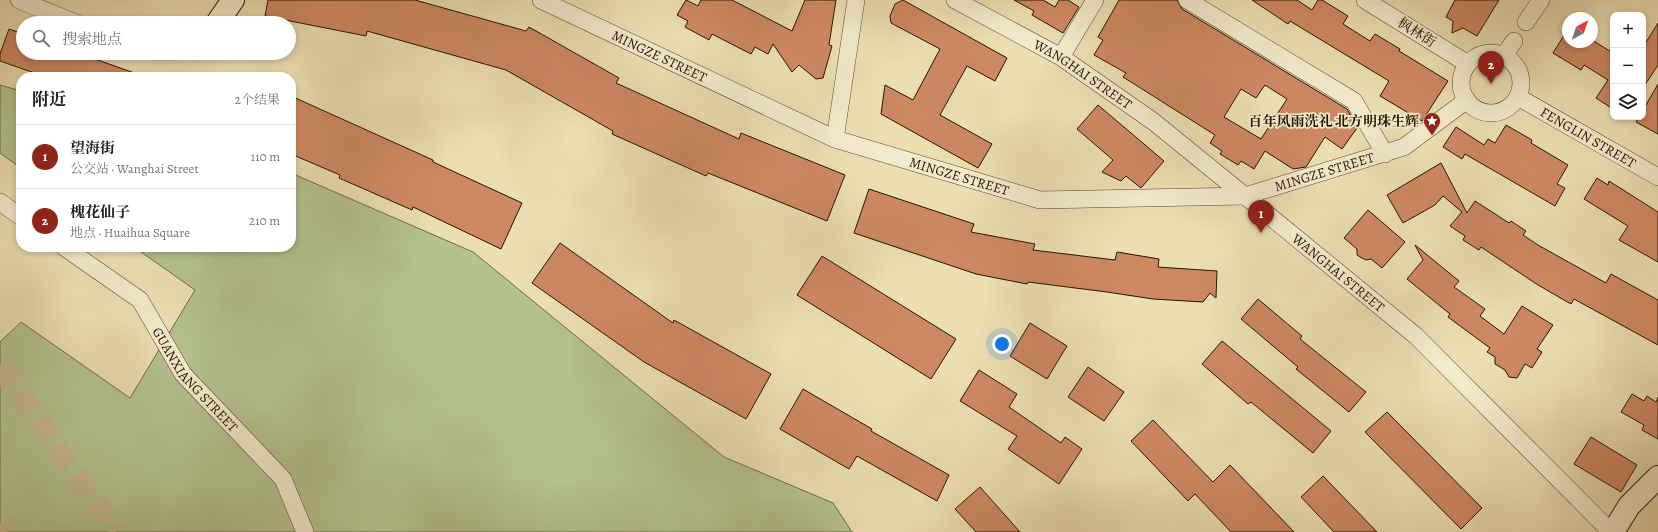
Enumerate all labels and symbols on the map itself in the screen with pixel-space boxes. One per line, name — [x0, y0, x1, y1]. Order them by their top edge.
north arrow — [1562, 12, 1598, 48]
street label: 枫林街 — [1394, 13, 1440, 52]
street label: MINGZE STREET — [608, 26, 710, 87]
street label: WANGHAI STREET — [1029, 35, 1136, 114]
pin: 2 — [1478, 51, 1504, 84]
street label: FENGLIN STREET — [1537, 103, 1640, 173]
place icon: 百年风雨洗礼 北方明珠生辉 — [1422, 111, 1442, 136]
place label: 百年风雨洗礼 北方明珠生辉 — [1249, 112, 1419, 131]
street label: MINGZE STREET — [1272, 148, 1377, 196]
street label: MINGZE STREET — [907, 153, 1012, 200]
pin: 1 — [1248, 200, 1274, 233]
street label: WANGHAI STREET — [1287, 229, 1389, 317]
street label: GUANXIANG STREET — [148, 324, 242, 437]
your location — [992, 334, 1012, 354]

